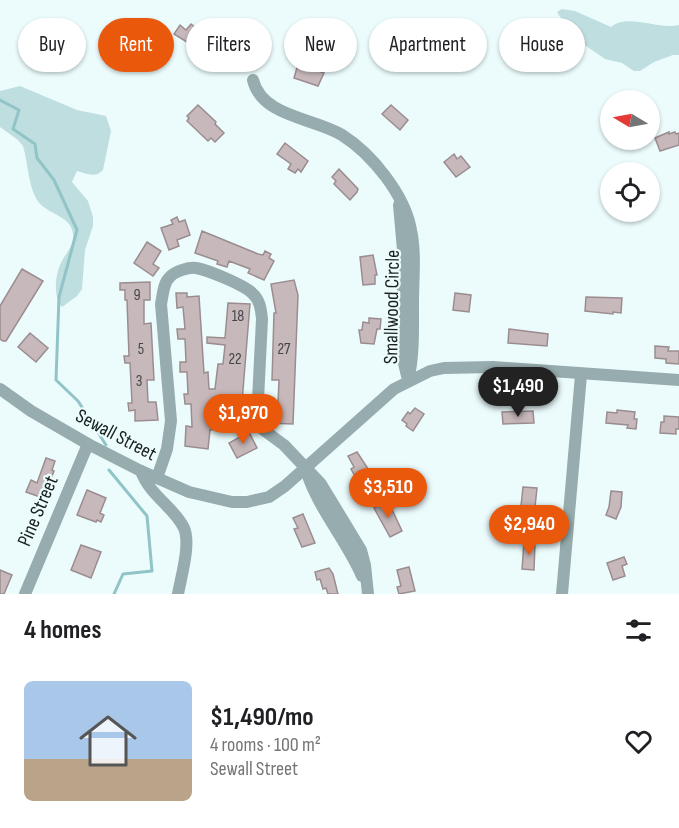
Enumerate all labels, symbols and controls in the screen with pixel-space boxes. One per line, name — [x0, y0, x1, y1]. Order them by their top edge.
chip: Buy — [18, 18, 86, 72]
chip: Rent — [98, 18, 174, 72]
chip: Filters — [186, 18, 272, 72]
chip: New — [284, 18, 357, 72]
chip: Apartment — [369, 18, 487, 72]
chip: House — [499, 18, 585, 72]
north arrow — [600, 90, 660, 150]
map controls — [600, 90, 660, 222]
button: locate — [600, 162, 660, 222]
street label: Smallwood Circle — [379, 250, 405, 364]
house number: 9 — [133, 286, 141, 305]
house number: 18 — [232, 307, 244, 326]
house number: 5 — [138, 340, 144, 359]
house number: 27 — [277, 340, 291, 359]
house number: 22 — [228, 350, 242, 369]
pin: $1,490 — [469, 367, 567, 418]
house number: 3 — [136, 372, 142, 391]
text: $1,490 — [492, 374, 544, 398]
pin: $1,970 — [194, 394, 292, 445]
text: $1,970 — [218, 401, 268, 425]
street label: Sewall Street — [72, 404, 160, 466]
pin: $3,510 — [339, 468, 437, 519]
street label: Pine Street — [12, 472, 64, 550]
text: $3,510 — [363, 475, 413, 499]
pin: $2,940 — [480, 505, 578, 556]
text: $2,940 — [503, 512, 555, 536]
icon: filters — [622, 614, 655, 647]
text: 4 homes — [24, 615, 101, 646]
text: $1,490/mo — [210, 702, 314, 733]
icon: home — [72, 705, 144, 777]
icon: heart — [622, 725, 655, 758]
text: 4 rooms · 100 m² — [210, 733, 321, 757]
text: Sewall Street — [210, 757, 298, 781]

